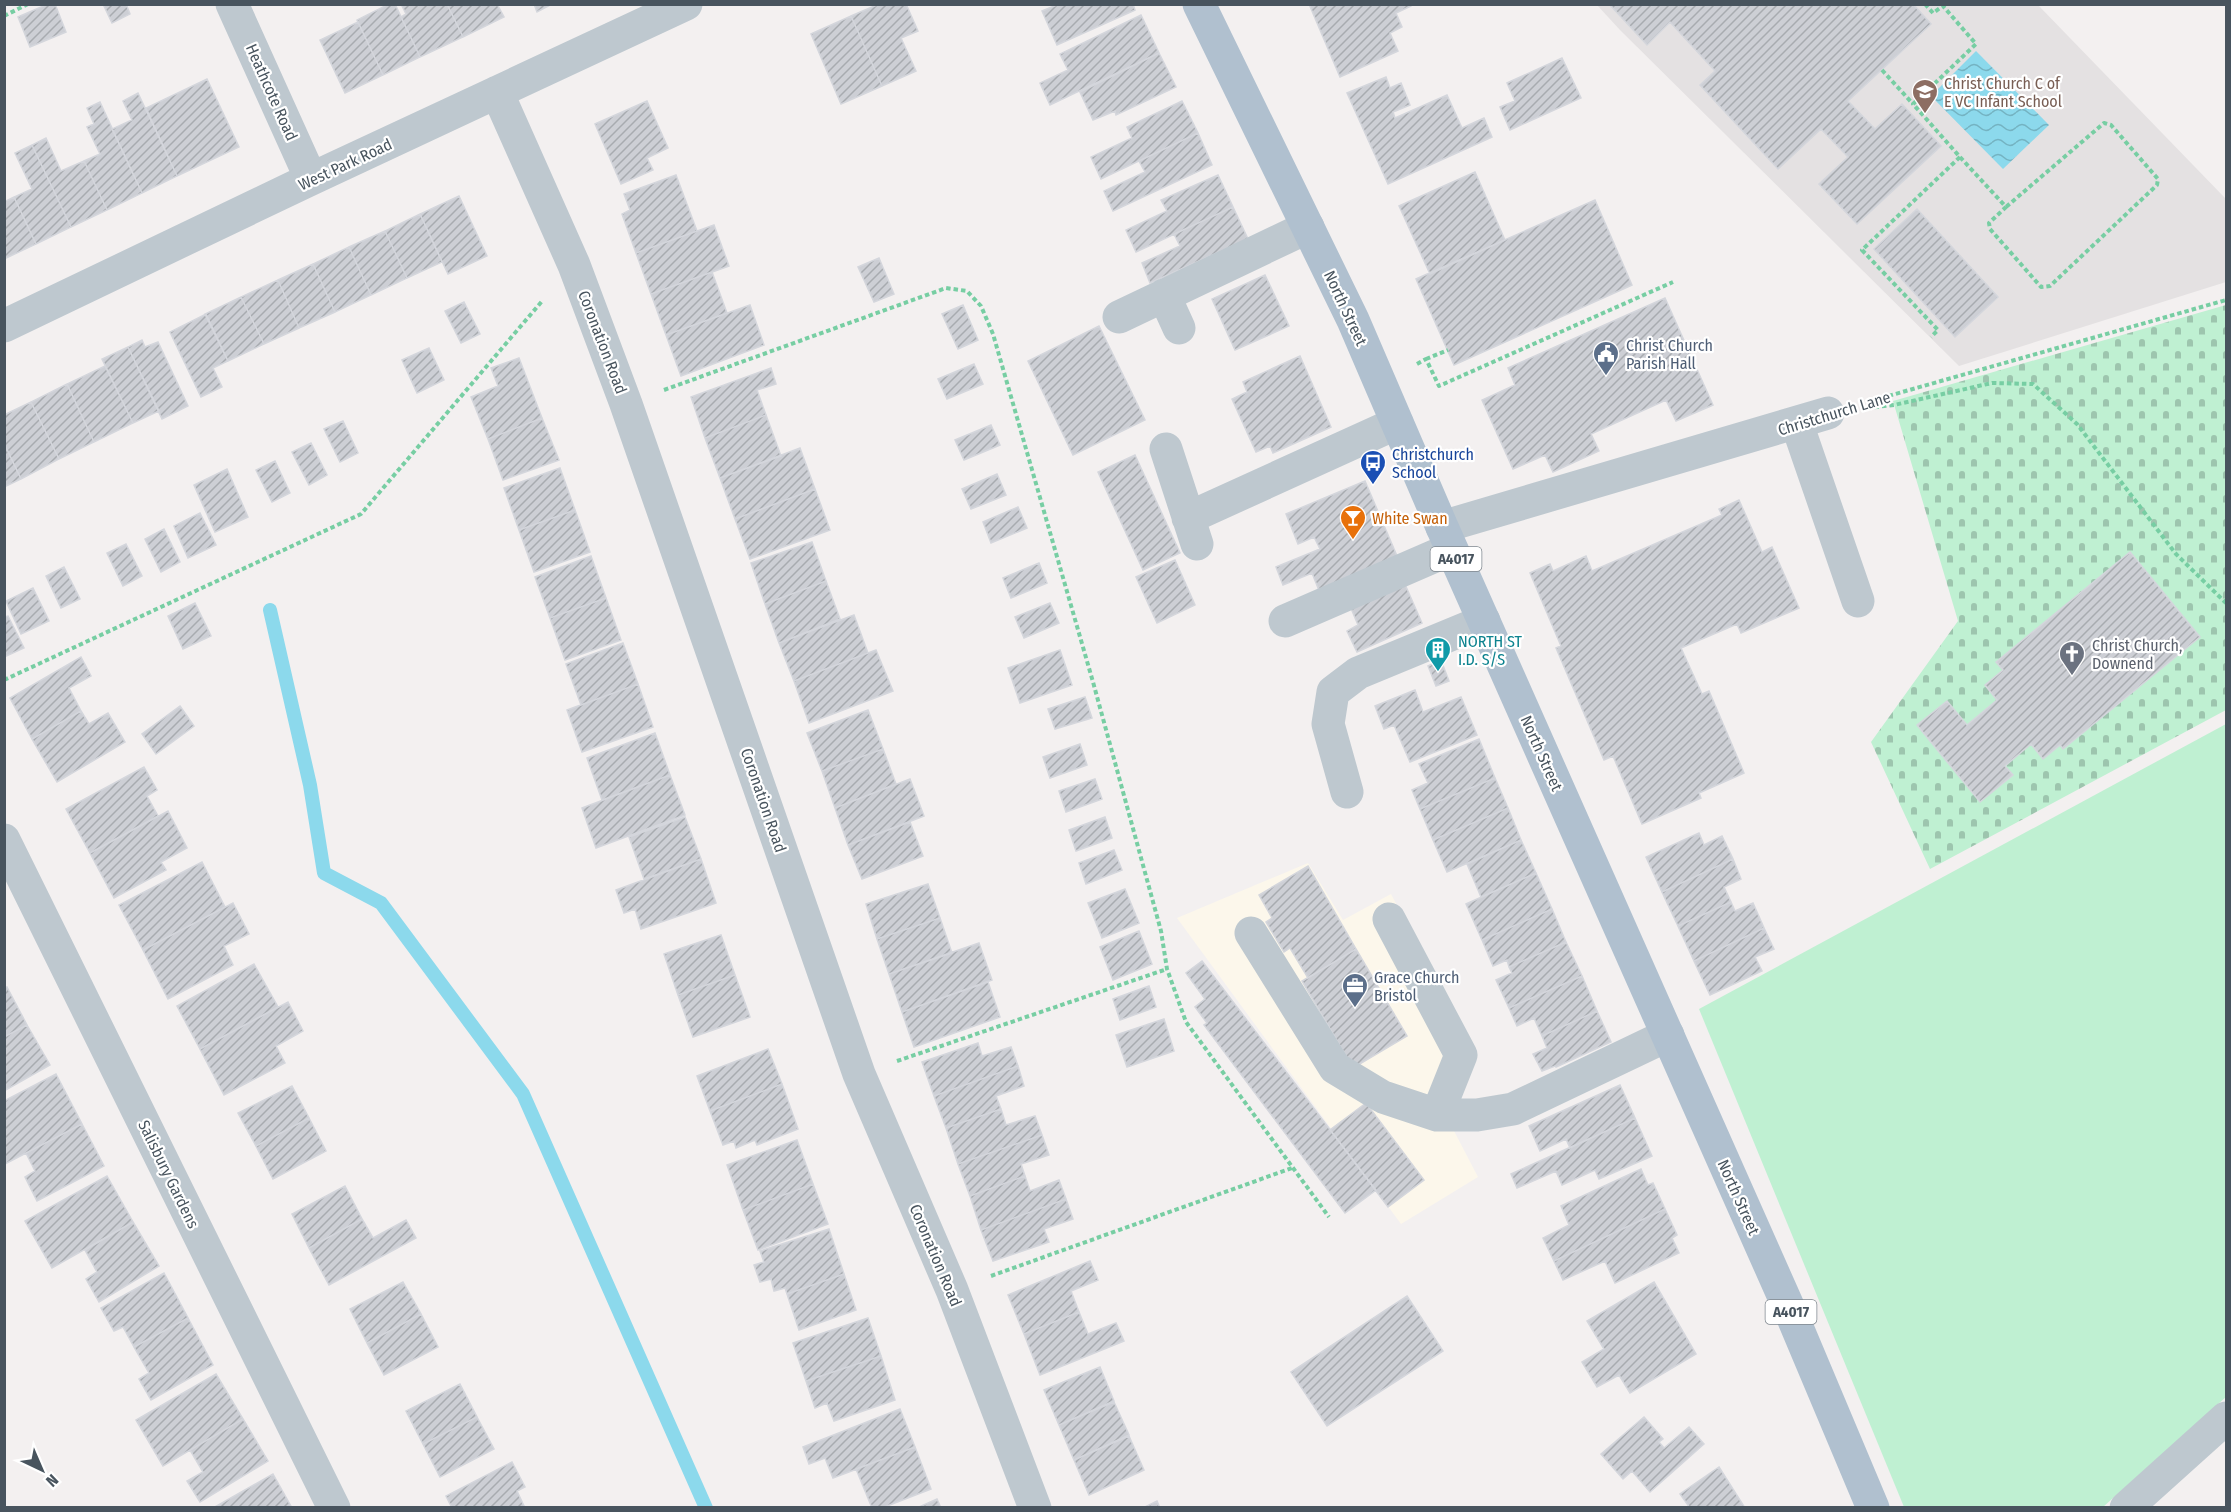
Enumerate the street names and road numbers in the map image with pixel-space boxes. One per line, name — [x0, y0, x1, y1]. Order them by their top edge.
street label: Heathcote Road — [242, 41, 301, 143]
street label: West Park Road — [295, 135, 395, 194]
street label: North Street — [1320, 268, 1371, 349]
street label: Coronation Road — [574, 288, 631, 397]
street label: Christchurch Lane — [1776, 387, 1893, 440]
road number: A4017 — [1430, 547, 1482, 571]
street label: North Street — [1516, 713, 1567, 795]
street label: Coronation Road — [737, 745, 790, 855]
street label: Salisbury Gardens — [134, 1117, 203, 1232]
street label: North Street — [1713, 1157, 1764, 1239]
street label: Coronation Road — [905, 1201, 966, 1309]
road number: A4017 — [1766, 1300, 1816, 1324]

